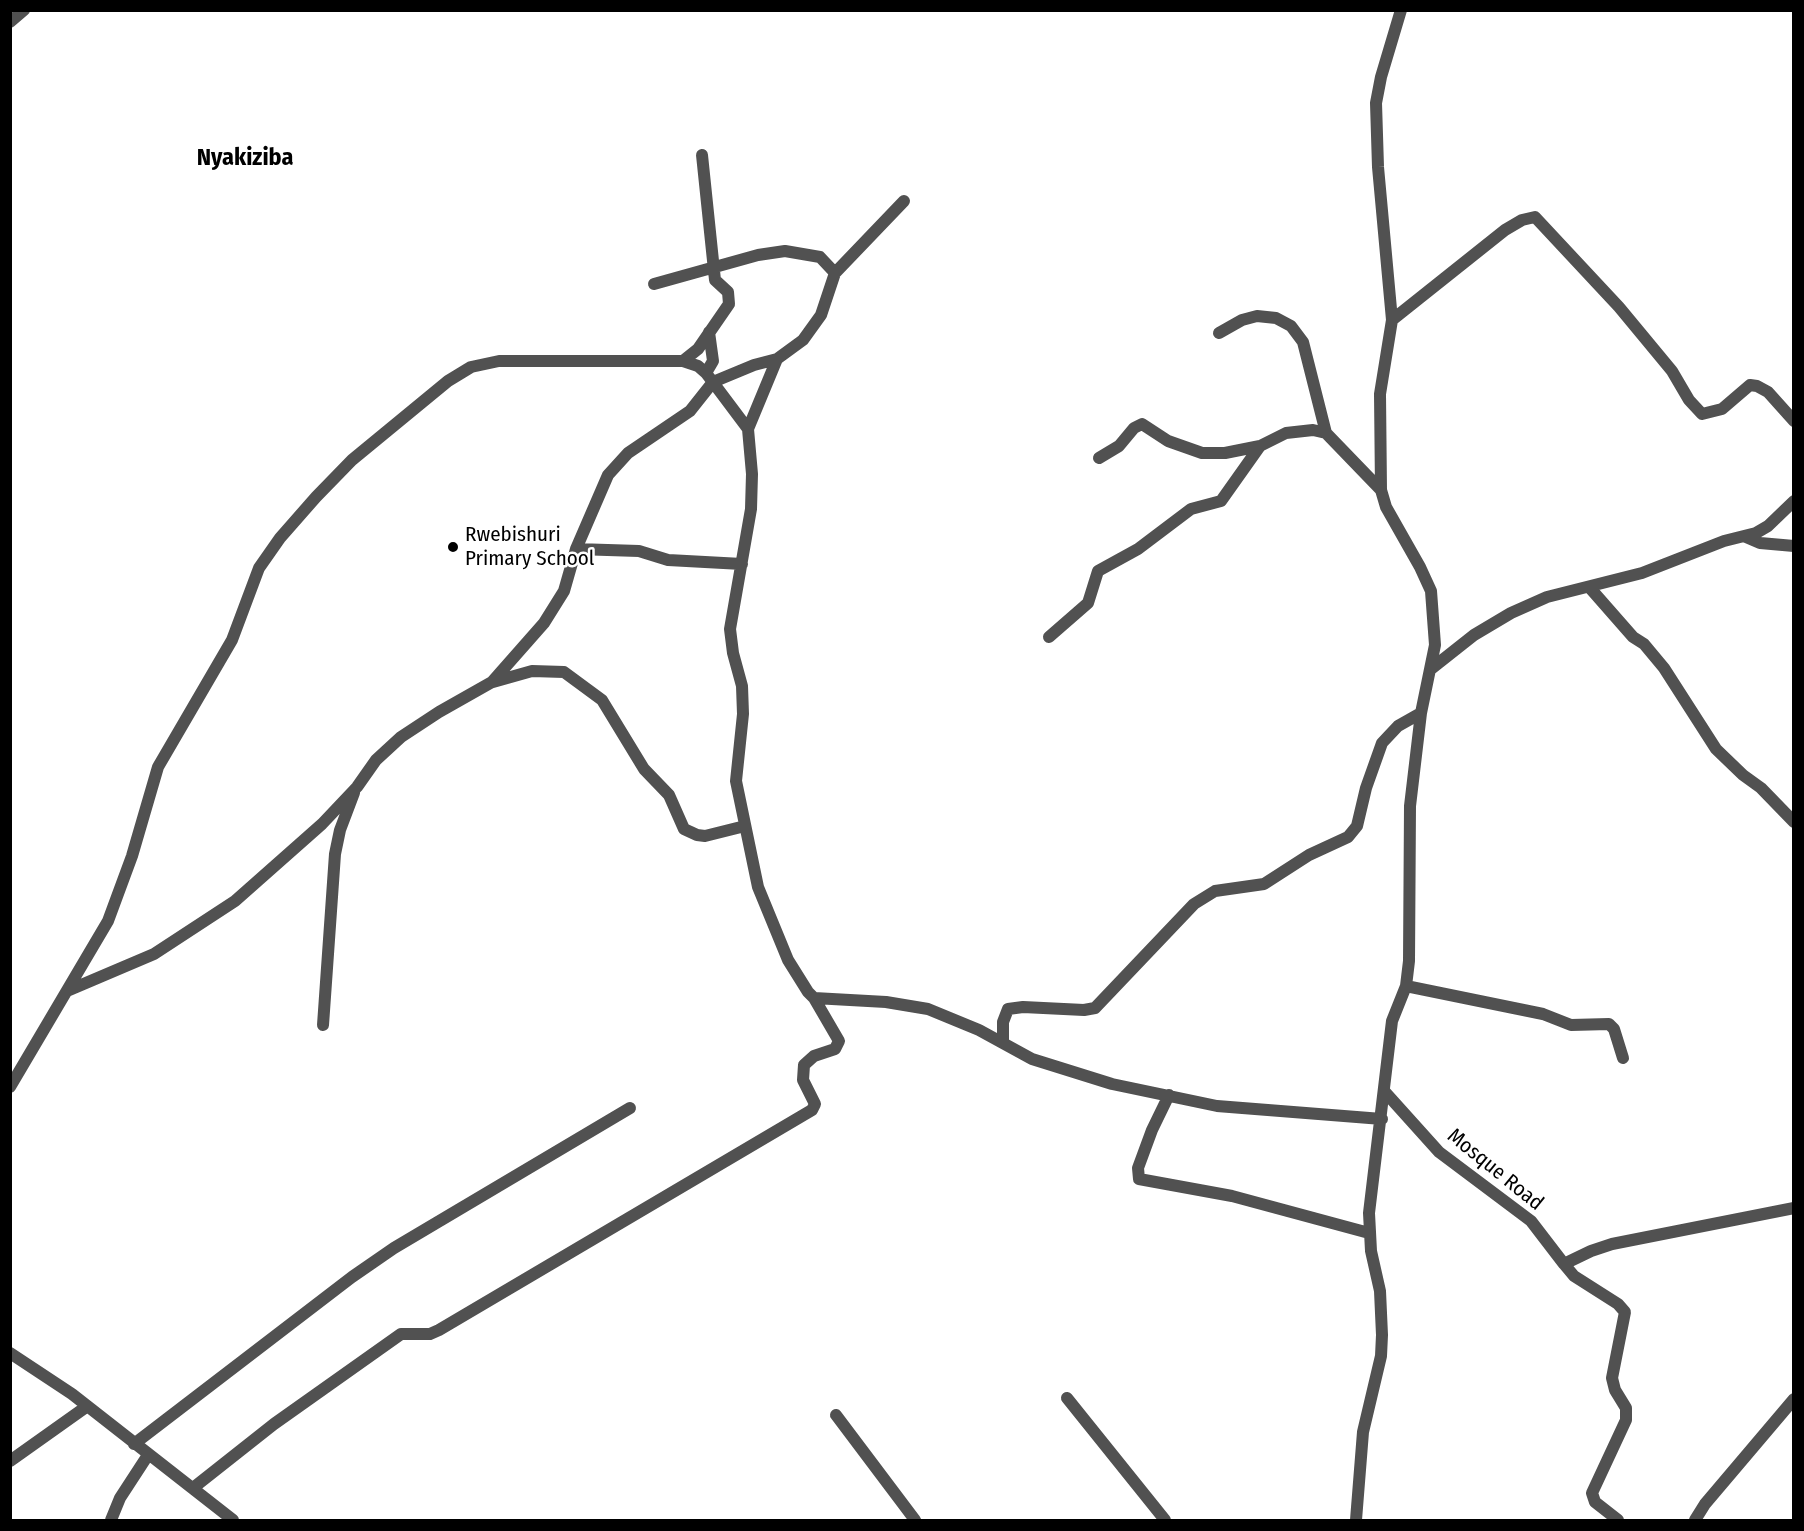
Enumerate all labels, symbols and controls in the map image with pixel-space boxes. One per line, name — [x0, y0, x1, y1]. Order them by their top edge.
district label: Nyakiziba — [197, 144, 293, 172]
place label: Rwebishuri Primary School — [465, 522, 594, 572]
marker: Rwebishuri Primary School — [446, 540, 460, 554]
street label: Mosque Road — [1442, 1124, 1548, 1216]

